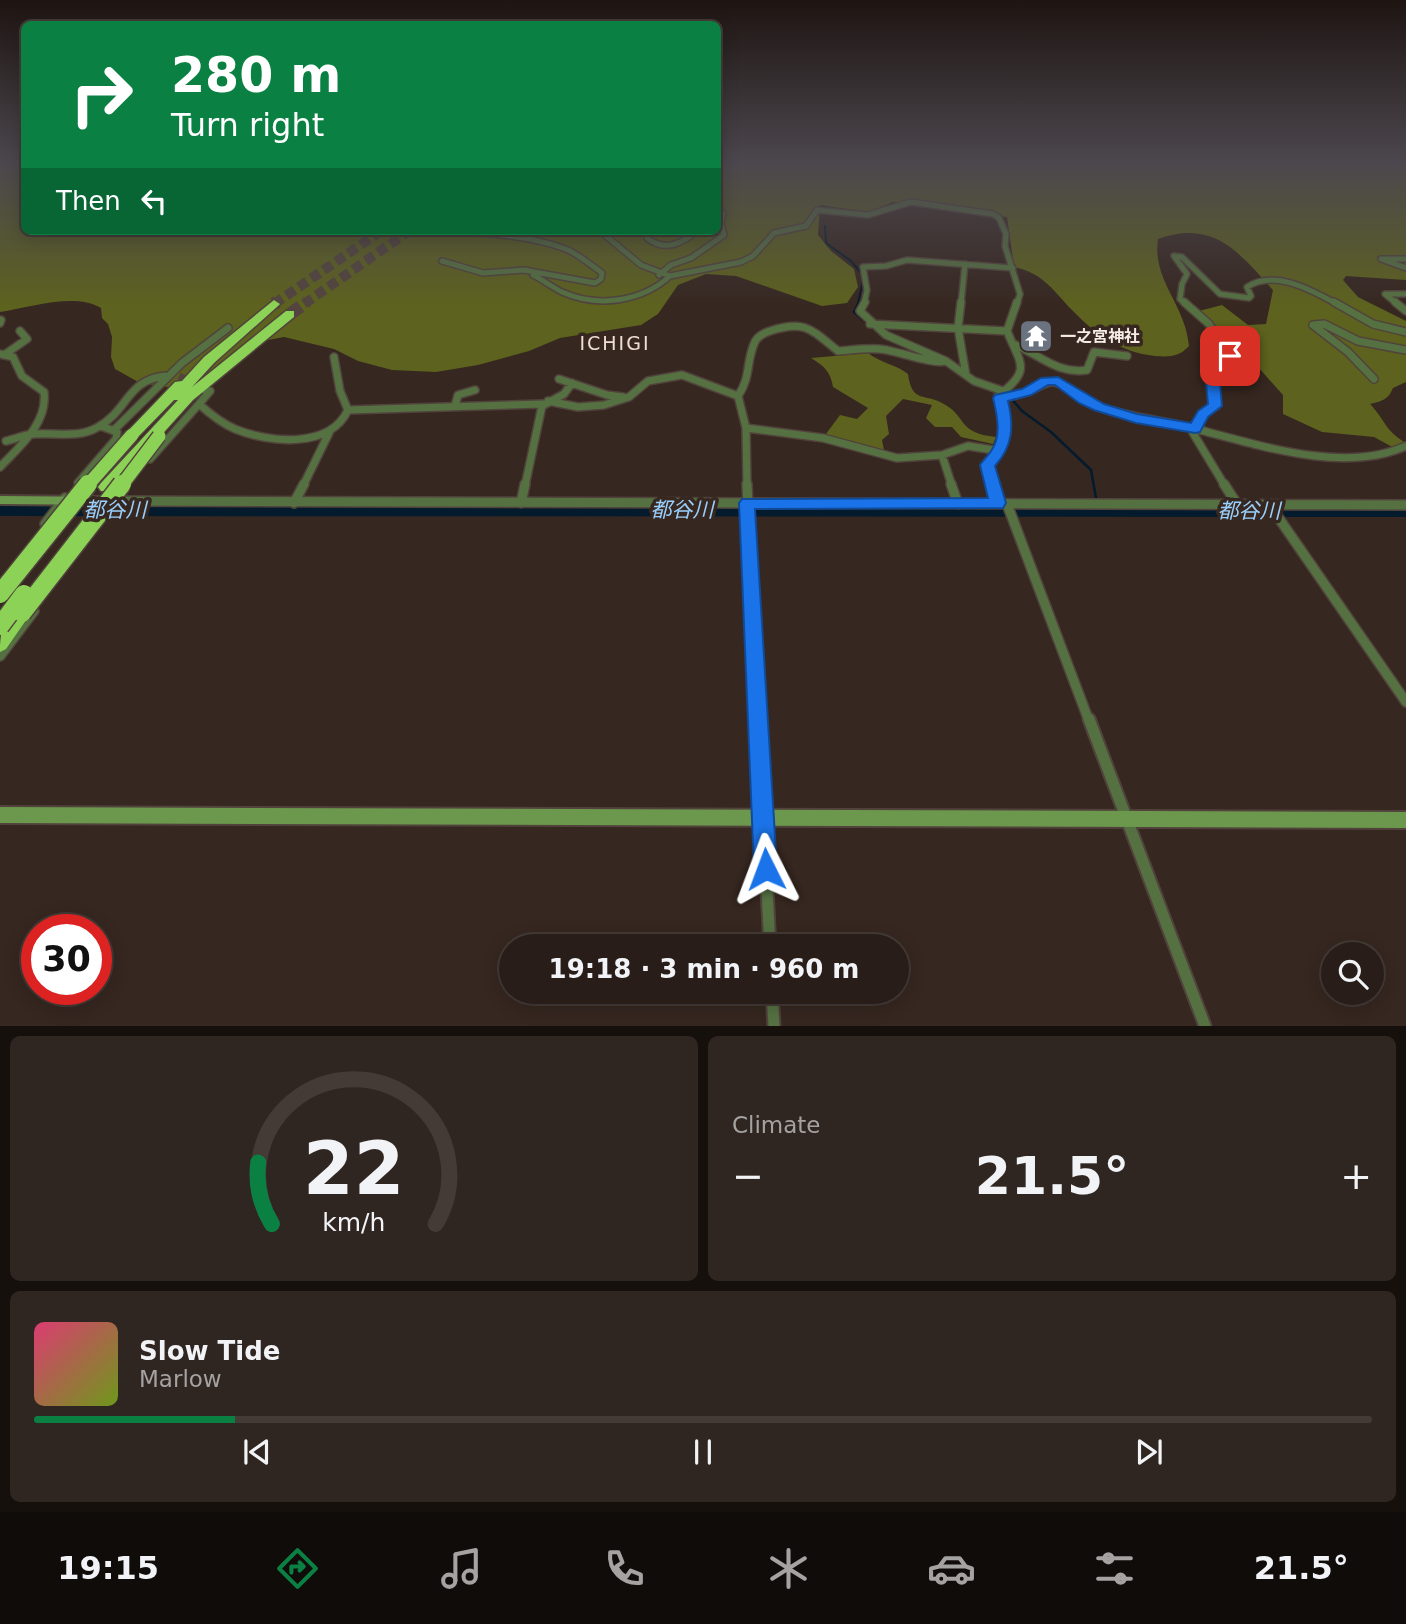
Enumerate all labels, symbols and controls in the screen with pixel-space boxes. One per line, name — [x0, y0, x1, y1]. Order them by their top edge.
text: 280 m — [171, 47, 341, 104]
icon: right — [56, 49, 147, 140]
text: Turn right — [171, 106, 324, 144]
icon: left — [135, 182, 173, 220]
text: Then — [56, 186, 121, 216]
temple icon: 一之宮神社 — [1017, 317, 1055, 355]
pin — [1200, 326, 1260, 386]
place label: 一之宮神社 — [1060, 327, 1140, 346]
district label: ICHIGI — [579, 332, 651, 354]
icon: arrive — [1211, 337, 1249, 375]
water label: 都谷川 — [84, 498, 148, 522]
water label: 都谷川 — [651, 498, 715, 522]
water label: 都谷川 — [1218, 499, 1282, 523]
position arrow — [729, 832, 803, 906]
speed limit sign: 30 — [21, 914, 112, 1005]
map controls — [1321, 942, 1384, 1005]
button: search — [1321, 942, 1384, 1005]
text: 19:18 · 3 min · 960 m — [549, 954, 859, 984]
text: Climate — [732, 1112, 821, 1138]
text: 22 — [303, 1127, 405, 1212]
text: 21.5° — [975, 1146, 1129, 1206]
text: − — [732, 1154, 764, 1198]
text: + — [1340, 1154, 1372, 1198]
text: km/h — [322, 1208, 386, 1237]
text: Slow Tide — [139, 1336, 280, 1366]
text: Marlow — [139, 1366, 222, 1392]
icon: previous — [238, 1433, 276, 1471]
icon: pause — [684, 1433, 722, 1471]
icon: next — [1130, 1433, 1168, 1471]
icon: directions — [273, 1544, 322, 1593]
icon: music — [437, 1544, 486, 1593]
icon: phone — [600, 1544, 649, 1593]
icon: climate — [764, 1544, 813, 1593]
icon: car — [927, 1544, 976, 1593]
icon: filters — [1090, 1544, 1139, 1593]
text: 19:15 — [57, 1549, 159, 1587]
text: 21.5° — [1254, 1549, 1349, 1587]

